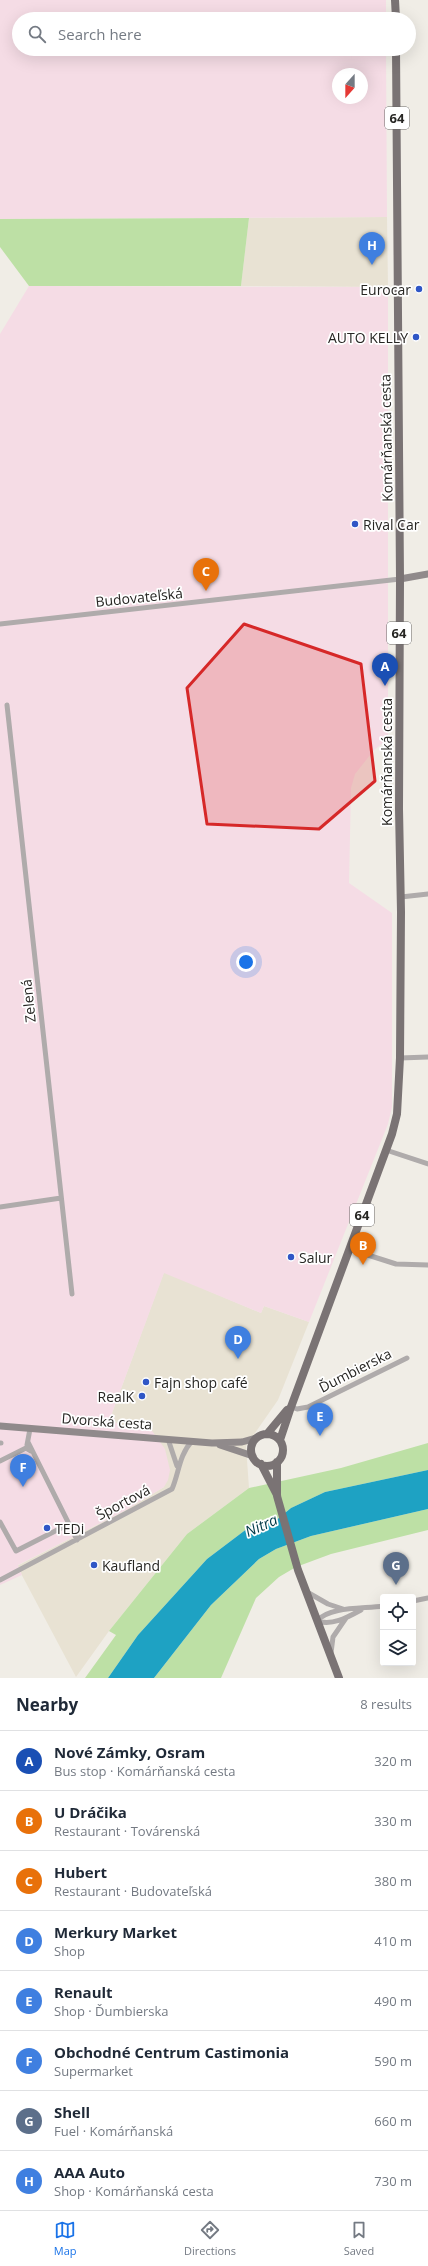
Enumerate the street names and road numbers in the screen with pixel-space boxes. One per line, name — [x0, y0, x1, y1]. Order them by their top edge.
road number: 64 — [385, 107, 409, 129]
street label: Komárňanská cesta — [375, 374, 397, 502]
street label: Budovateľská — [94, 583, 184, 611]
road number: 64 — [387, 622, 411, 644]
street label: Komárňanská cesta — [377, 698, 396, 826]
street label: Zelená — [16, 978, 40, 1024]
road number: 64 — [350, 1204, 374, 1226]
street label: Ďumbierska — [315, 1344, 395, 1396]
street label: Dvorská cesta — [61, 1408, 153, 1434]
street label: Športová — [93, 1480, 153, 1524]

